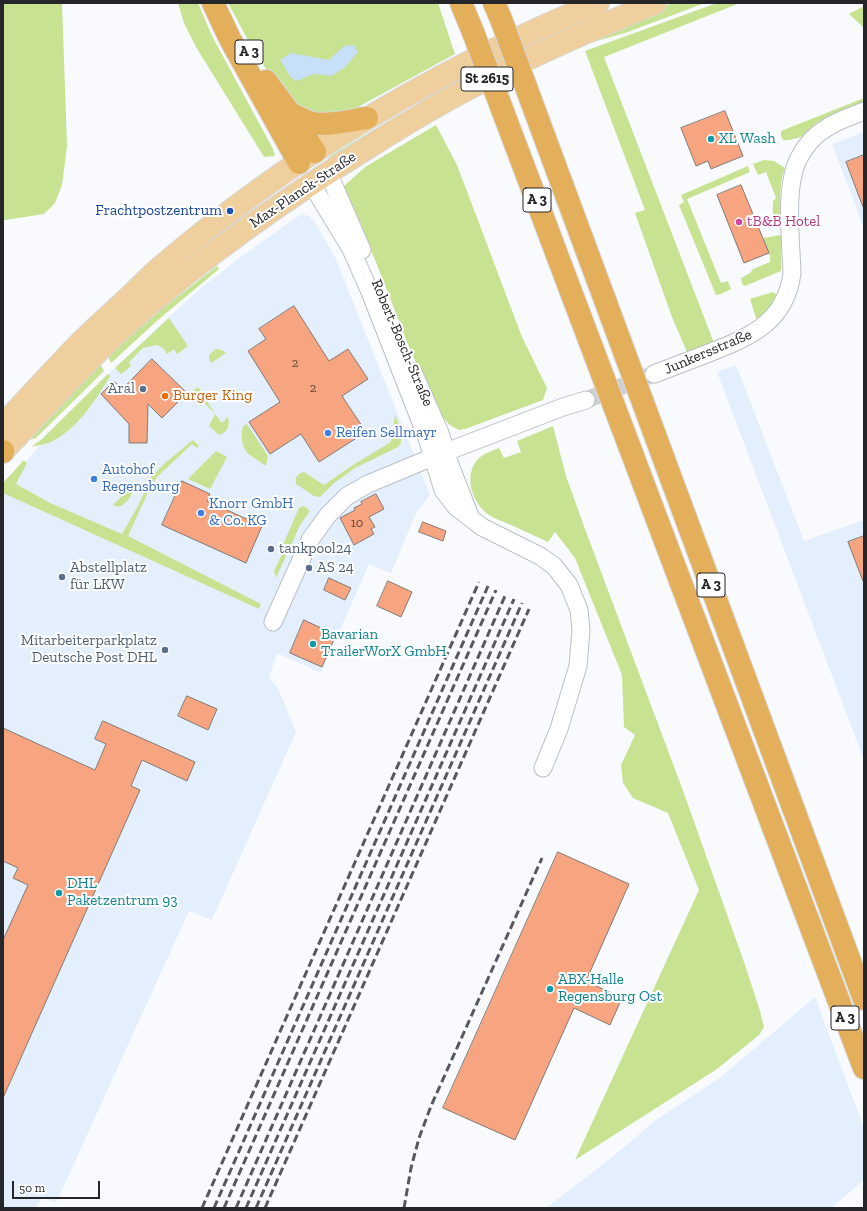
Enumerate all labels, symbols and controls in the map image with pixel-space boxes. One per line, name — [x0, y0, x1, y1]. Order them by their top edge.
road number: A 3 — [235, 40, 263, 64]
road number: St 2615 — [461, 67, 513, 91]
place label: XL Wash — [719, 130, 776, 148]
marker: XL Wash — [706, 134, 716, 144]
street label: Max-Planck-Straße — [247, 148, 359, 232]
road number: A 3 — [523, 188, 551, 212]
place label: Frachtpostzentrum — [95, 202, 222, 220]
marker: Frachtpostzentrum — [225, 206, 235, 216]
place label: tB&B Hotel — [747, 213, 820, 231]
marker: tB&B Hotel — [734, 217, 744, 227]
street label: Robert-Bosch-Straße — [367, 277, 437, 409]
street label: Junkersstraße — [661, 325, 755, 379]
house number: 2 — [292, 355, 298, 371]
place label: Aral — [108, 380, 135, 398]
house number: 2 — [310, 380, 316, 396]
marker: Aral — [138, 384, 148, 394]
place label: Burger King — [173, 387, 252, 405]
marker: Burger King — [160, 391, 170, 401]
place label: Reifen Sellmayr — [336, 424, 437, 442]
marker: Reifen Sellmayr — [323, 428, 333, 438]
place label: Autohof Regensburg — [102, 461, 180, 496]
marker: Autohof Regensburg — [89, 474, 99, 484]
place label: Knorr GmbH & Co. KG — [209, 495, 293, 530]
marker: Knorr GmbH & Co. KG — [196, 508, 206, 518]
house number: 10 — [351, 515, 363, 531]
place label: tankpool24 — [279, 540, 352, 558]
marker: tankpool24 — [266, 544, 276, 554]
place label: Abstellplatz für LKW — [70, 559, 147, 594]
place label: AS 24 — [317, 559, 354, 577]
marker: AS 24 — [304, 563, 314, 573]
marker: Abstellplatz für LKW — [57, 572, 67, 582]
road number: A 3 — [697, 573, 725, 597]
place label: Bavarian TrailerWorX GmbH — [321, 626, 447, 661]
place label: Mitarbeiterparkplatz Deutsche Post DHL — [21, 632, 157, 667]
marker: Bavarian TrailerWorX GmbH — [308, 639, 318, 649]
marker: Mitarbeiterparkplatz Deutsche Post DHL — [160, 645, 170, 655]
place label: DHL Paketzentrum 93 — [67, 875, 177, 910]
marker: DHL Paketzentrum 93 — [54, 888, 64, 898]
place label: ABX-Halle Regensburg Ost — [558, 971, 662, 1006]
marker: ABX-Halle Regensburg Ost — [545, 984, 555, 994]
road number: A 3 — [831, 1006, 859, 1030]
scale bar — [14, 1173, 102, 1199]
text: 50 m — [19, 1181, 45, 1195]

